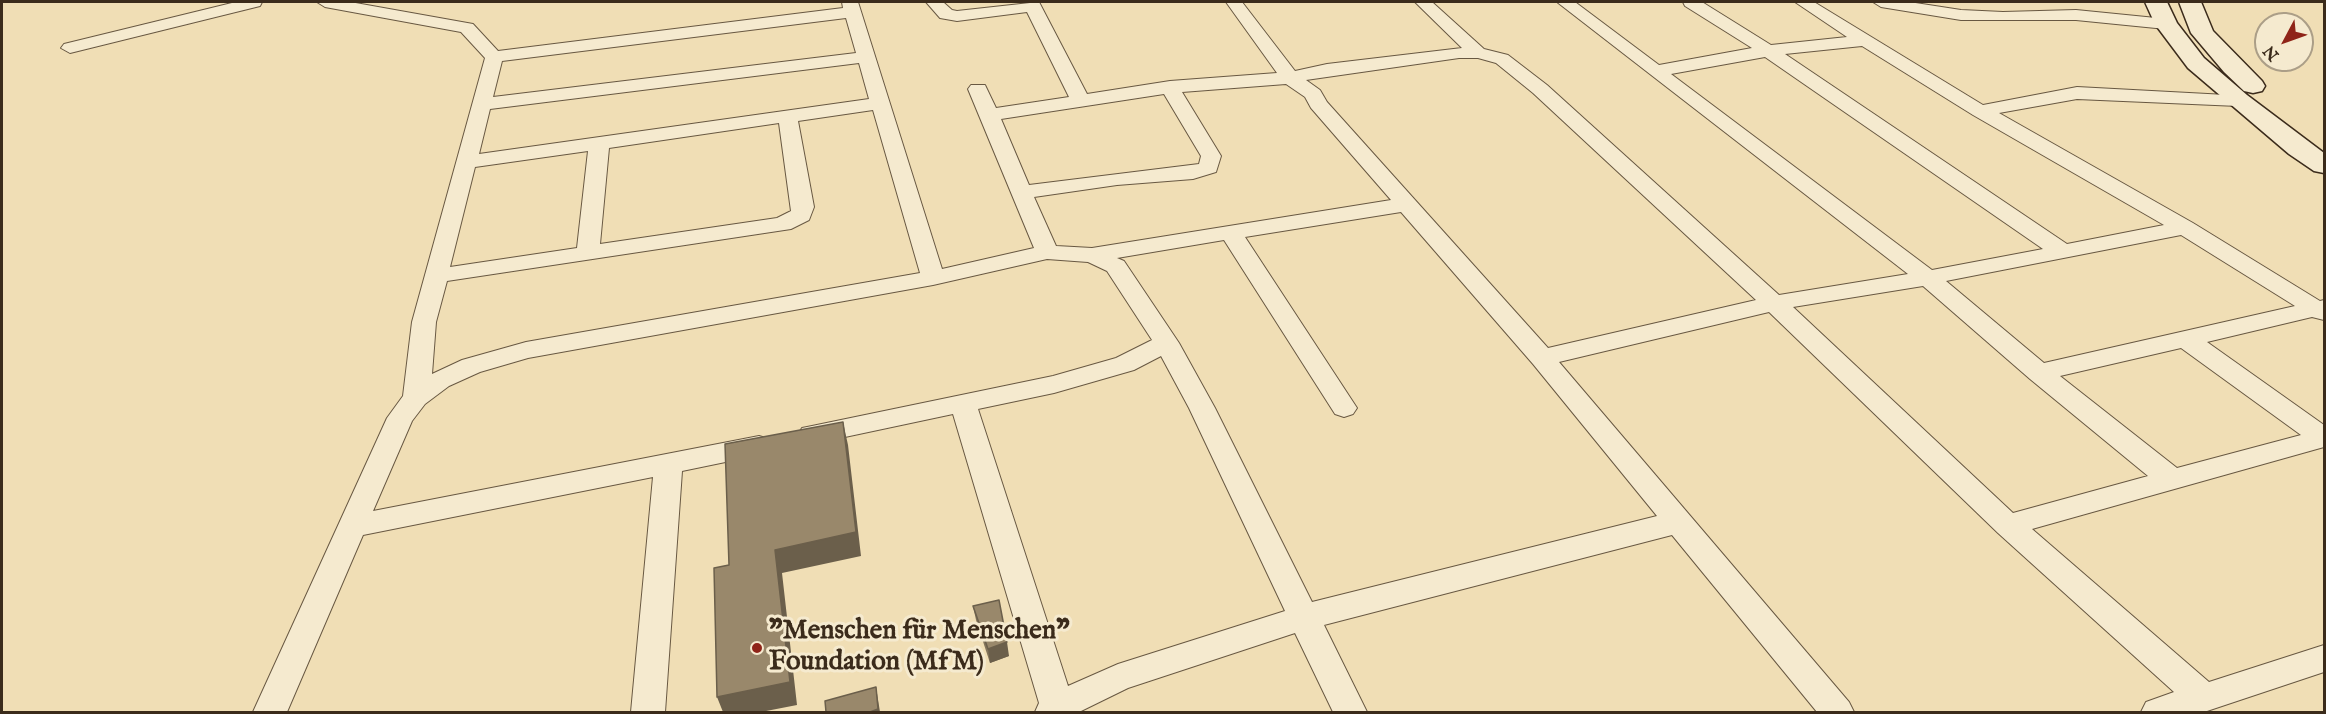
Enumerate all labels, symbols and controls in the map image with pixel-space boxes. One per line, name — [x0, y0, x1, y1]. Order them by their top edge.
north arrow — [2254, 12, 2314, 72]
text: N — [2260, 41, 2284, 64]
place label: "Menschen für Menschen" Foundation (MfM) — [769, 616, 1070, 679]
marker: "Menschen für Menschen" Foundation (MfM) — [750, 641, 764, 655]

